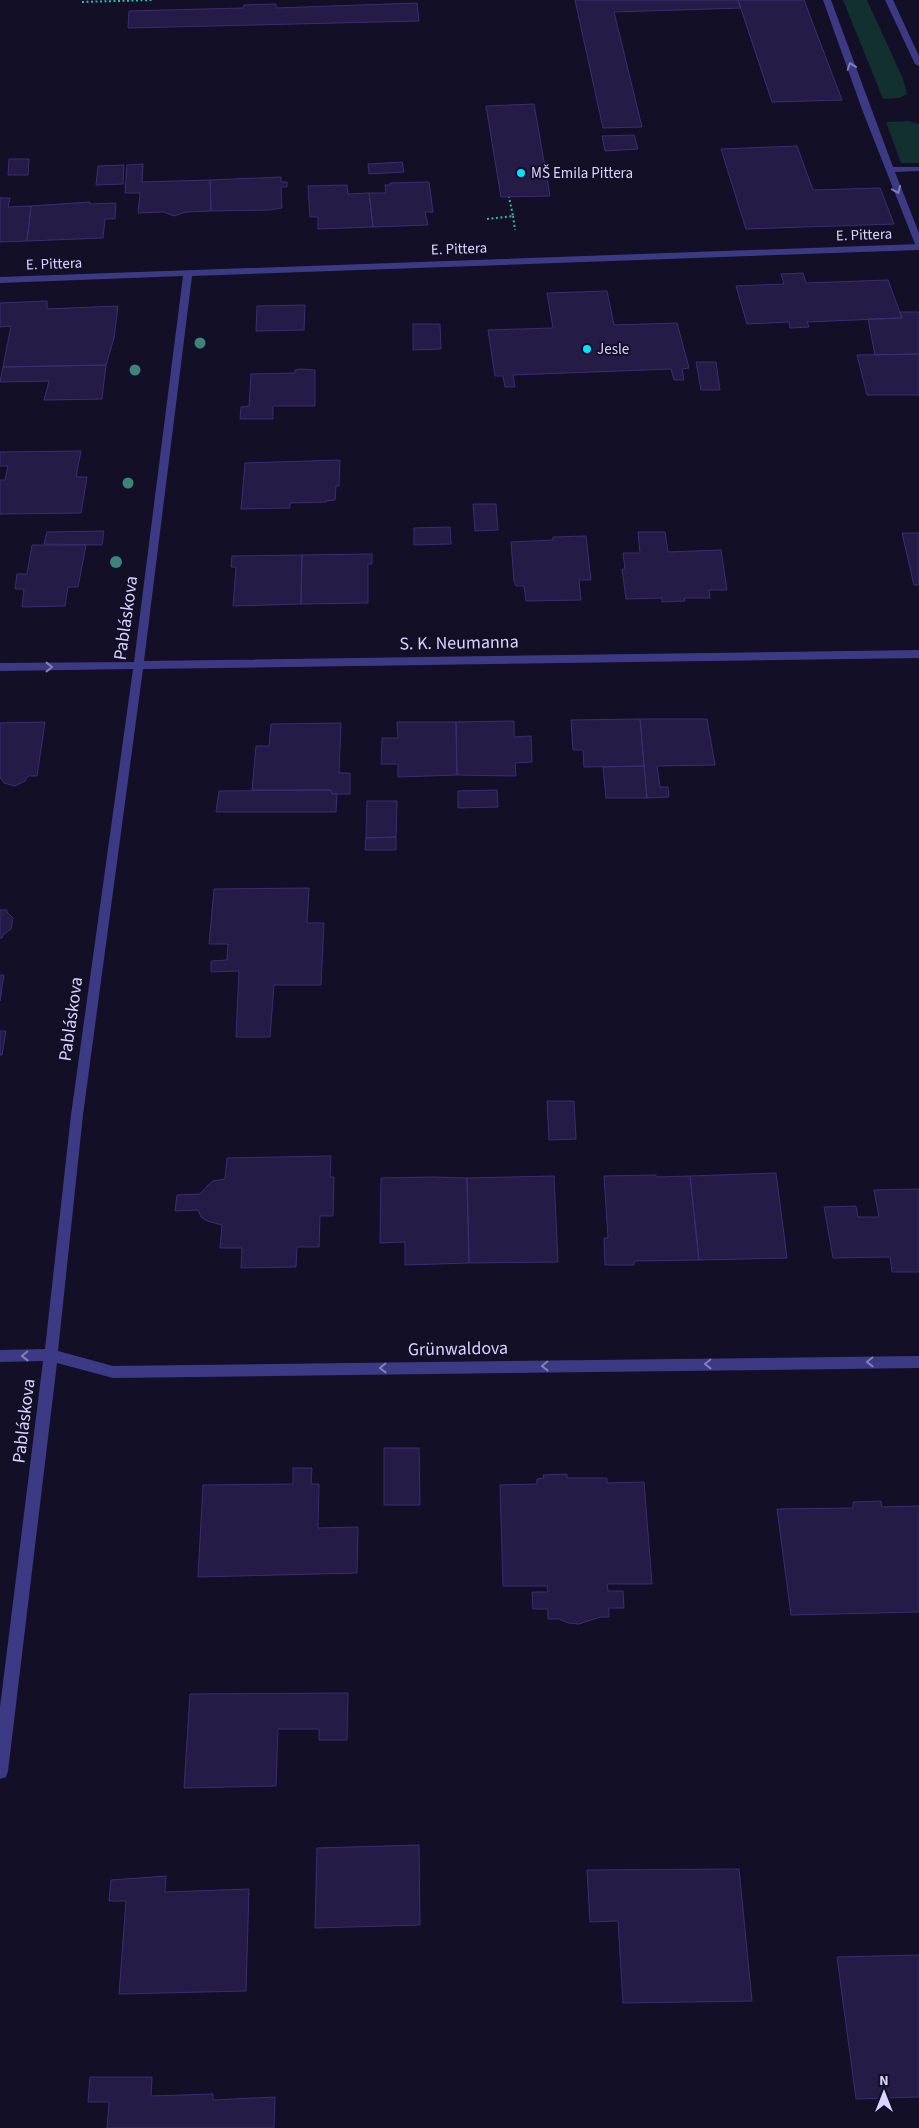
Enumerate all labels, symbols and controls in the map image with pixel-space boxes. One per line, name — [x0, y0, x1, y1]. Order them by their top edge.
one-way arrow — [847, 62, 857, 71]
place label: MŠ Emila Pittera — [531, 163, 633, 184]
marker: MŠ Emila Pittera — [515, 167, 527, 179]
one-way arrow — [891, 185, 902, 194]
street label: E. Pittera — [835, 224, 893, 246]
street label: E. Pittera — [430, 238, 488, 260]
street label: E. Pittera — [25, 253, 83, 275]
place label: Jesle — [597, 339, 629, 360]
marker: Jesle — [581, 343, 593, 355]
street label: Pabláskova — [108, 574, 144, 662]
street label: S. K. Neumanna — [399, 629, 519, 657]
one-way arrow — [45, 662, 53, 672]
street label: Pabláskova — [53, 975, 89, 1063]
street label: Grünwaldova — [408, 1336, 508, 1362]
one-way arrow — [21, 1351, 29, 1361]
one-way arrow — [866, 1357, 874, 1367]
one-way arrow — [704, 1359, 712, 1369]
one-way arrow — [541, 1361, 549, 1371]
one-way arrow — [379, 1363, 387, 1374]
street label: Pabláskova — [6, 1377, 42, 1465]
north arrow — [859, 2068, 909, 2118]
text: N — [879, 2071, 889, 2091]

